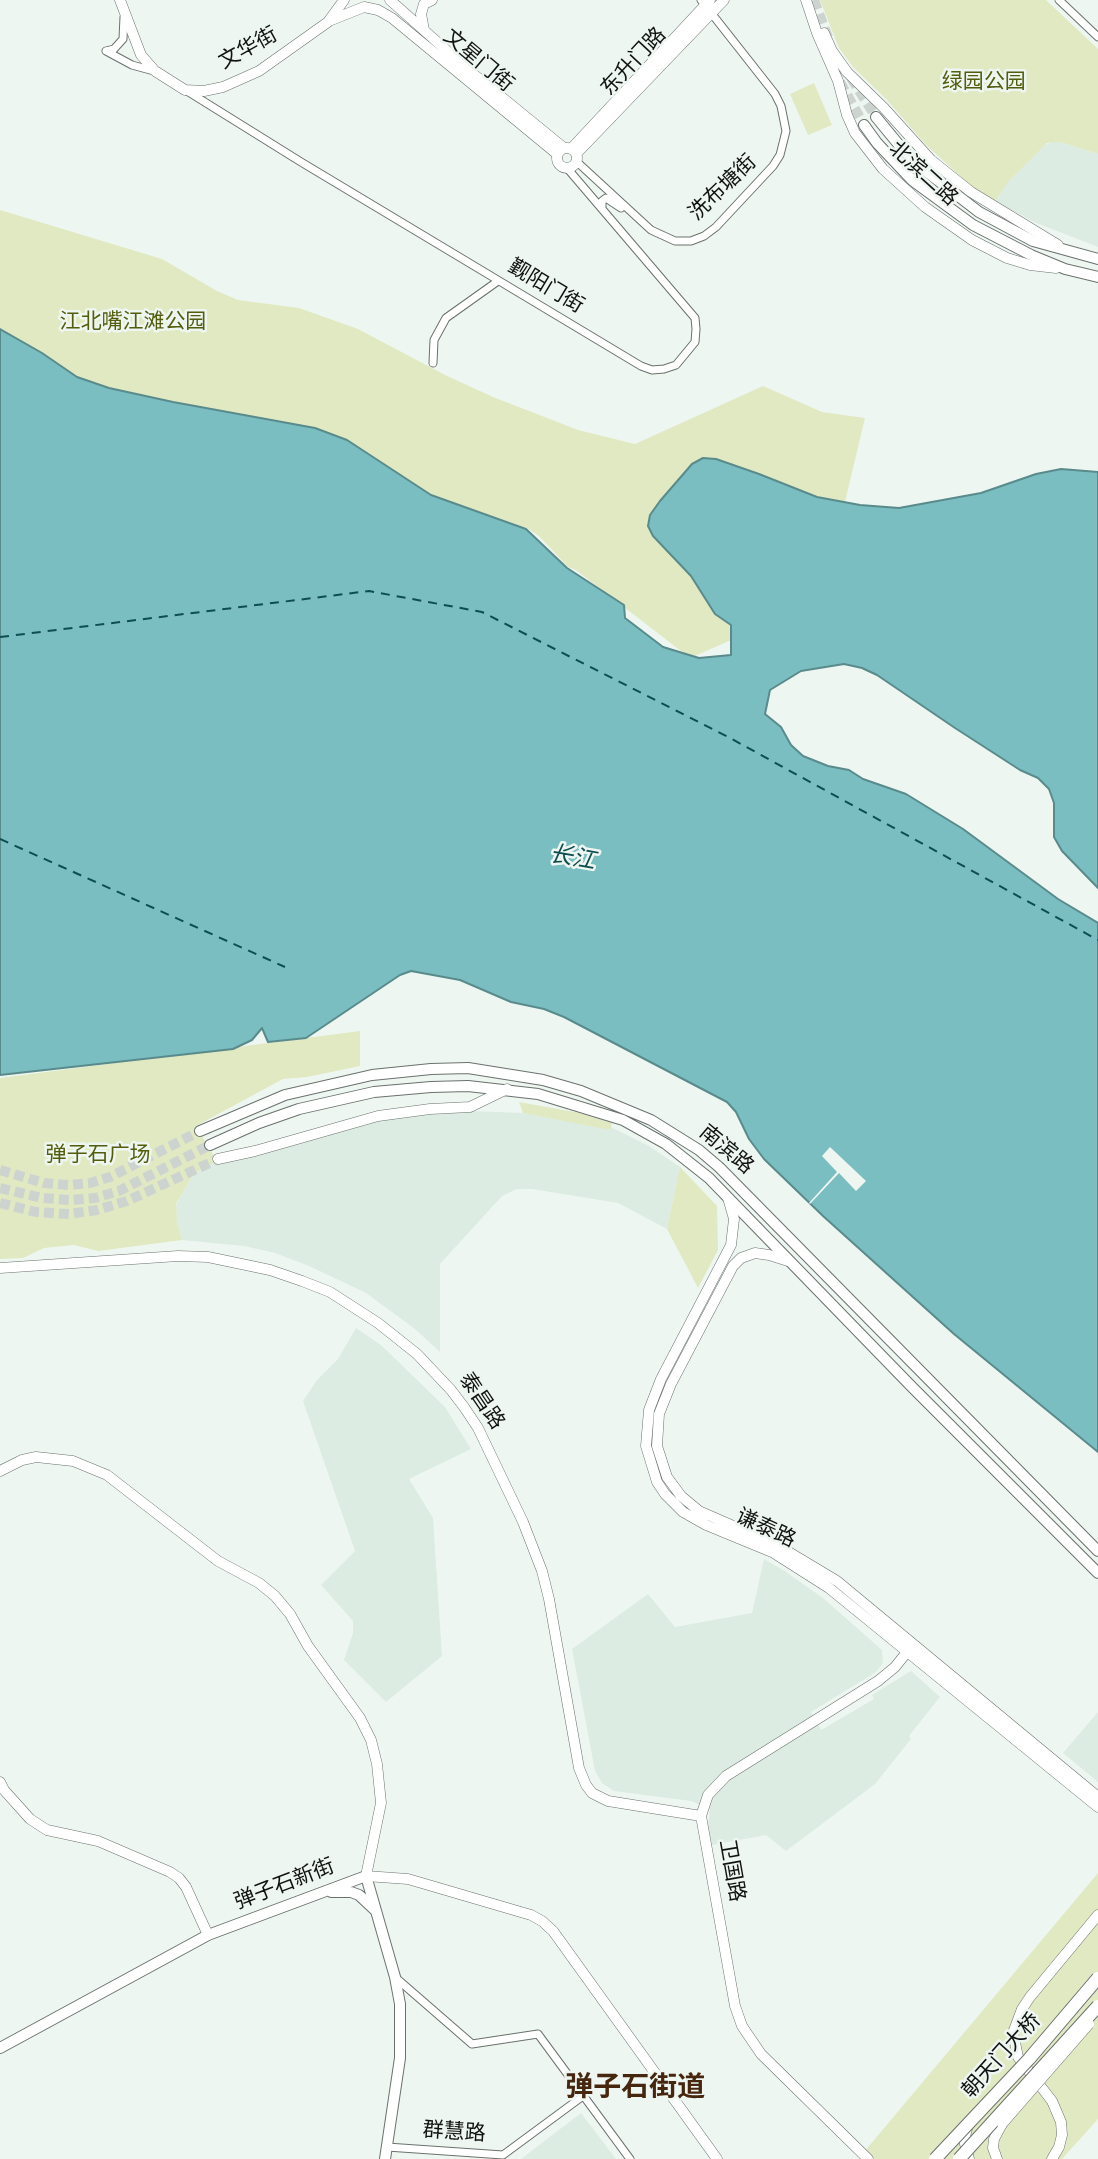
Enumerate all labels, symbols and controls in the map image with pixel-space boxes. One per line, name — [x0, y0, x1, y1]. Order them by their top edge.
street label: 文华街 — [215, 24, 283, 76]
street label: 东升门路 — [597, 24, 673, 102]
street label: 文星门街 — [437, 25, 517, 99]
park label: 绿园公园 — [942, 71, 1026, 97]
street label: 北滨二路 — [882, 138, 962, 212]
street label: 洗布塘街 — [685, 151, 763, 227]
street label: 觐阳门街 — [503, 256, 587, 320]
park label: 江北嘴江滩公园 — [60, 311, 206, 337]
water label: 长江 — [547, 842, 597, 878]
street label: 南滨路 — [693, 1121, 757, 1181]
park label: 弹子石广场 — [46, 1144, 150, 1170]
street label: 泰昌路 — [452, 1369, 508, 1435]
street label: 谦泰路 — [731, 1505, 799, 1555]
street label: 卫国路 — [712, 1838, 748, 1904]
street label: 弹子石新街 — [231, 1855, 339, 1917]
street label: 朝天门大桥 — [959, 2010, 1047, 2104]
district label: 弹子石街道 — [565, 2073, 705, 2107]
street label: 群慧路 — [422, 2119, 486, 2149]

